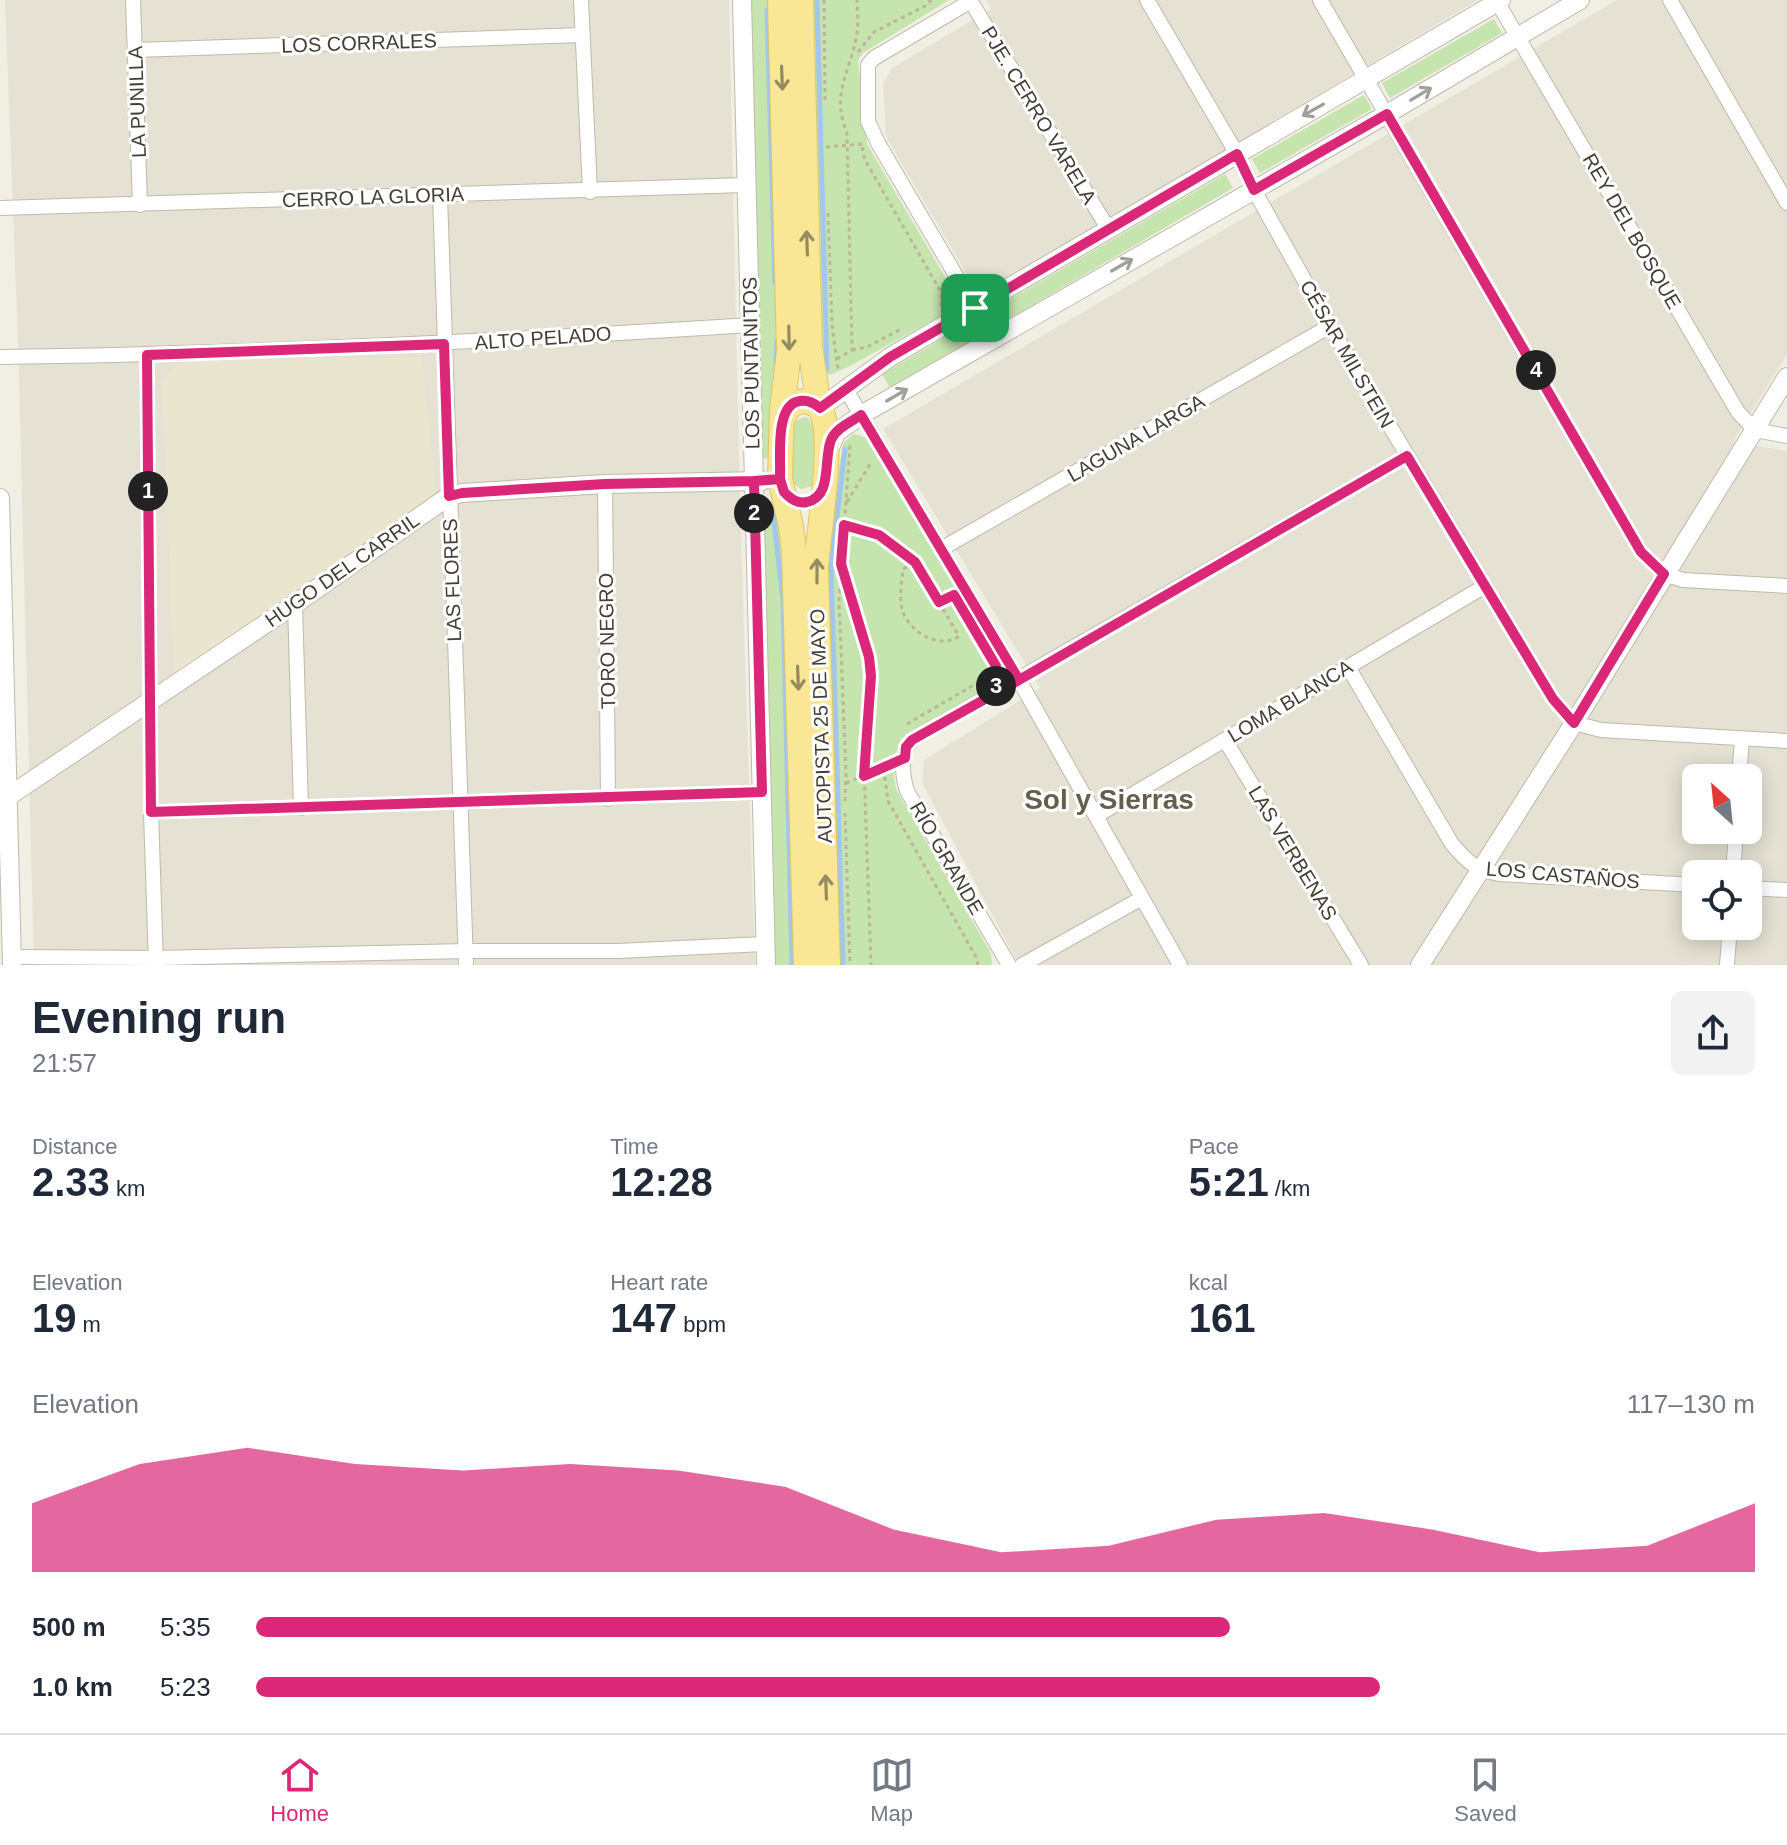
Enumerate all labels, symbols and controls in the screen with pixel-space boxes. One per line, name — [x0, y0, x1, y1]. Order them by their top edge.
street label: PJE. CERRO VARELA — [977, 22, 1101, 208]
street label: LOS CORRALES — [281, 29, 437, 57]
street label: LA PUNILLA — [124, 45, 150, 158]
one-way arrow — [775, 64, 790, 91]
one-way arrow — [1409, 86, 1432, 102]
one-way arrow — [1302, 103, 1325, 119]
street label: REY DEL BOSQUE — [1579, 149, 1685, 313]
street label: CERRO LA GLORIA — [282, 183, 465, 211]
one-way arrow — [799, 230, 815, 257]
one-way arrow — [1110, 257, 1134, 272]
pin — [941, 274, 1009, 342]
street label: CÉSAR MILSTEIN — [1296, 276, 1398, 432]
street label: LOS PUNTANITOS — [738, 277, 764, 449]
icon: arrive — [953, 286, 997, 330]
street label: ALTO PELADO — [474, 322, 612, 354]
one-way arrow — [781, 324, 797, 351]
pin: 4 — [1516, 350, 1556, 390]
text: 4 — [1530, 357, 1542, 382]
one-way arrow — [885, 387, 908, 403]
street label: LAGUNA LARGA — [1064, 390, 1209, 486]
pin: 1 — [128, 471, 168, 511]
text: 1 — [142, 478, 154, 503]
pin: 2 — [734, 493, 774, 533]
text: 2 — [748, 500, 760, 525]
street label: HUGO DEL CARRIL — [261, 509, 423, 631]
street label: LAS FLORES — [439, 518, 465, 642]
one-way arrow — [809, 558, 825, 585]
street label: TORO NEGRO — [595, 573, 619, 709]
street label: AUTOPISTA 25 DE MAYO — [806, 608, 836, 844]
street label: LOMA BLANCA — [1224, 655, 1357, 747]
one-way arrow — [790, 664, 805, 691]
pin: 3 — [976, 666, 1016, 706]
text: 3 — [990, 673, 1002, 698]
north arrow — [1682, 764, 1762, 844]
map controls — [1682, 764, 1762, 940]
street label: LAS VERBENAS — [1244, 782, 1342, 924]
district label: Sol y Sierras — [1024, 784, 1194, 815]
street label: RÍO GRANDE — [906, 798, 988, 918]
street label: LOS CASTAÑOS — [1485, 856, 1641, 893]
button: locate — [1682, 860, 1762, 940]
one-way arrow — [818, 874, 833, 901]
button: share — [1671, 991, 1755, 1075]
text: Evening run — [32, 993, 286, 1042]
text: 21:57 — [32, 1048, 97, 1078]
text: Distance — [32, 1134, 118, 1159]
text: Time — [610, 1134, 658, 1159]
text: Pace — [1189, 1134, 1239, 1159]
text: 2.33 — [32, 1160, 110, 1204]
text: 12:28 — [610, 1160, 713, 1204]
text: 5:21 — [1189, 1160, 1269, 1204]
text: km — [110, 1176, 145, 1201]
text: /km — [1269, 1176, 1310, 1201]
text: Elevation — [32, 1270, 123, 1295]
text: Heart rate — [610, 1270, 708, 1295]
text: kcal — [1189, 1270, 1228, 1295]
text: 19 — [32, 1296, 77, 1340]
text: 147 — [610, 1296, 677, 1340]
text: 161 — [1189, 1296, 1255, 1340]
text: m — [77, 1312, 101, 1337]
text: bpm — [677, 1312, 726, 1337]
text: Elevation — [32, 1389, 139, 1419]
text: 117–130 m — [1627, 1389, 1755, 1419]
text: 500 m — [32, 1612, 106, 1642]
text: 5:35 — [160, 1612, 211, 1642]
text: 1.0 km — [32, 1672, 113, 1702]
text: 5:23 — [160, 1672, 211, 1702]
tab: Home — [270, 1753, 329, 1827]
tab: Map — [870, 1753, 914, 1827]
tab: Saved — [1454, 1753, 1517, 1827]

